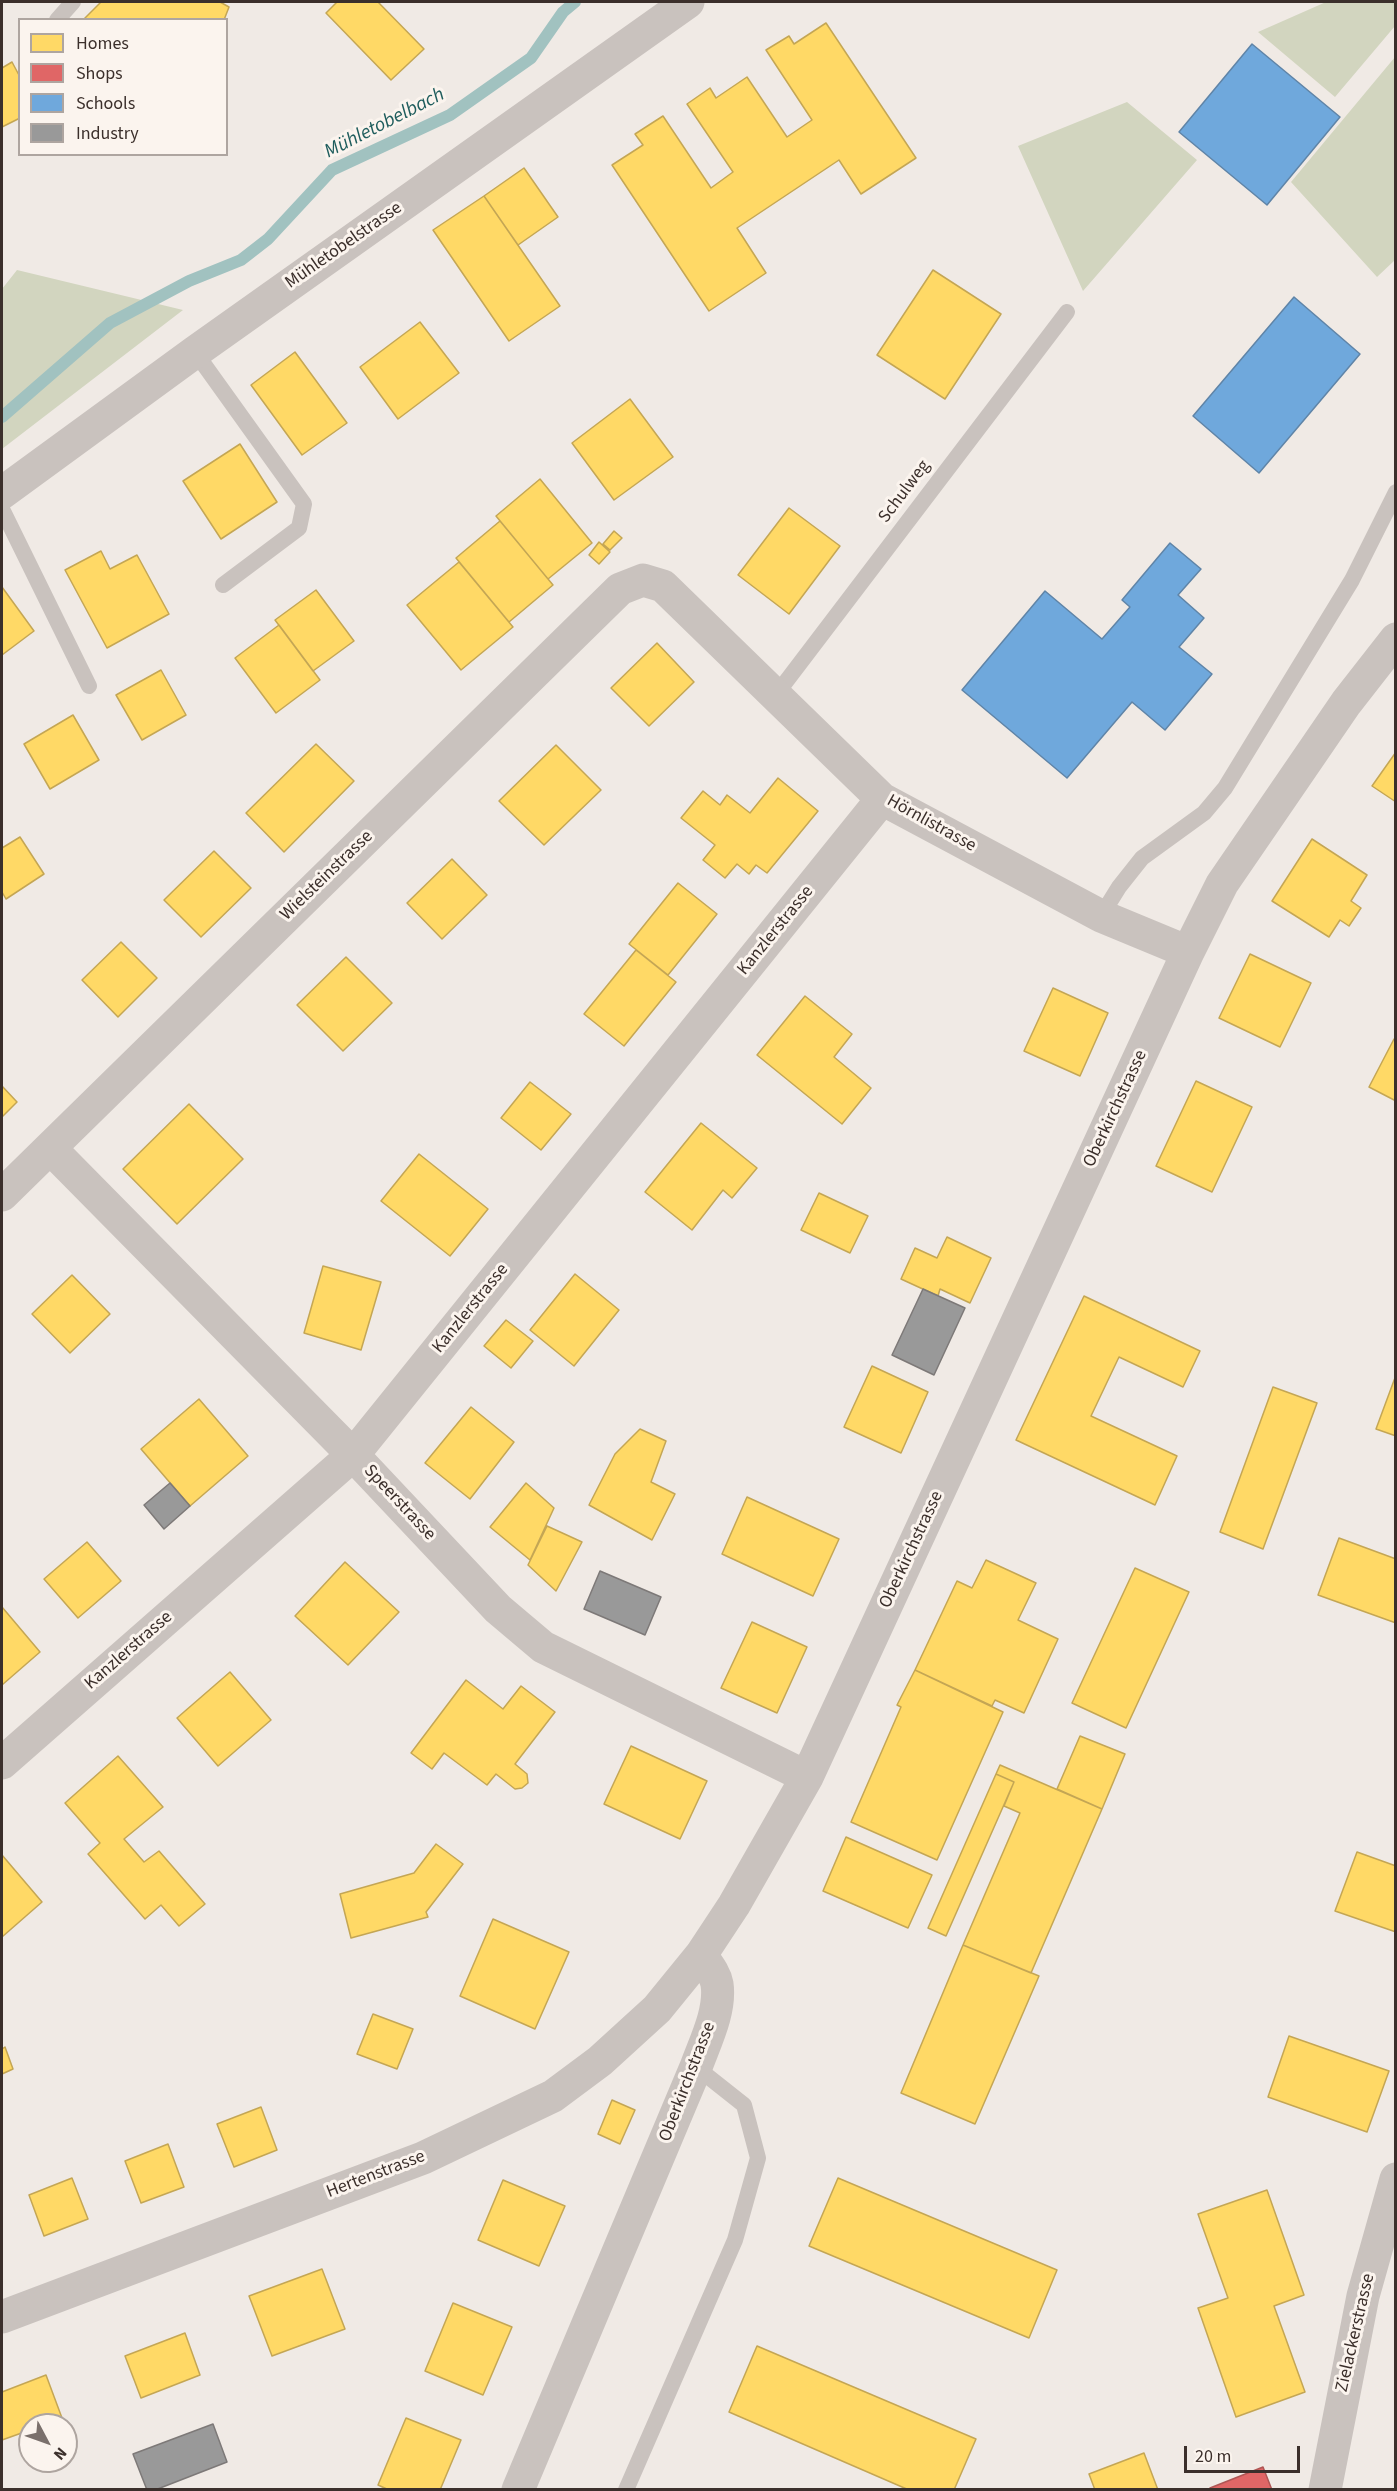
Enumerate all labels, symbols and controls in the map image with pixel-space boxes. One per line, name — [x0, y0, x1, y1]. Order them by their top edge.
legend — [18, 18, 228, 156]
text: Homes — [76, 31, 129, 56]
text: Shops — [76, 61, 123, 86]
water label: Mühletobelbach — [321, 83, 449, 165]
text: Schools — [76, 91, 135, 116]
text: Industry — [76, 121, 139, 146]
street label: Mühletobelstrasse — [282, 198, 406, 294]
street label: Schulweg — [875, 456, 935, 528]
street label: Hörnlistrasse — [883, 791, 979, 857]
street label: Wielsteinstrasse — [276, 826, 378, 926]
street label: Kanzlerstrasse — [733, 882, 819, 980]
street label: Oberkirchstrasse — [1079, 1047, 1153, 1171]
street label: Kanzlerstrasse — [428, 1260, 514, 1358]
street label: Speerstrasse — [358, 1461, 440, 1545]
street label: Oberkirchstrasse — [875, 1488, 949, 1612]
street label: Kanzlerstrasse — [81, 1607, 177, 1695]
street label: Oberkirchstrasse — [655, 2019, 721, 2145]
street label: Hertenstrasse — [324, 2146, 428, 2204]
street label: Zielackerstrasse — [1332, 2272, 1380, 2394]
north arrow — [18, 2413, 78, 2473]
scale bar — [1187, 2434, 1302, 2472]
text: N — [48, 2442, 72, 2465]
text: 20 m — [1195, 2444, 1231, 2469]

